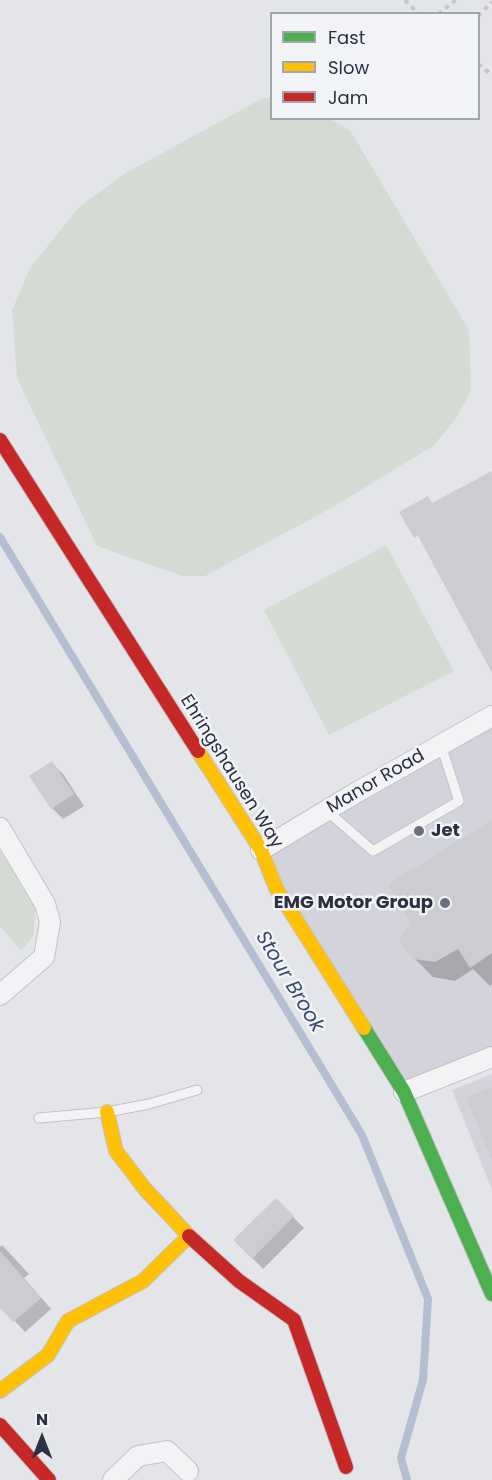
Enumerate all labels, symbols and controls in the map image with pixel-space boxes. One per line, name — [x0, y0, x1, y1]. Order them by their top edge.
legend — [270, 12, 480, 120]
text: Fast — [328, 25, 365, 50]
text: Slow — [328, 55, 369, 80]
text: Jam — [328, 85, 368, 110]
street label: Ehringshausen Way — [175, 691, 287, 853]
street label: Manor Road — [323, 745, 429, 819]
place label: Jet — [431, 820, 460, 842]
marker: Jet — [412, 824, 426, 838]
place label: EMG Motor Group — [274, 892, 433, 914]
marker: EMG Motor Group — [438, 896, 452, 910]
water label: Stour Brook — [249, 927, 329, 1037]
north arrow — [12, 1408, 72, 1468]
text: N — [36, 1408, 48, 1431]

